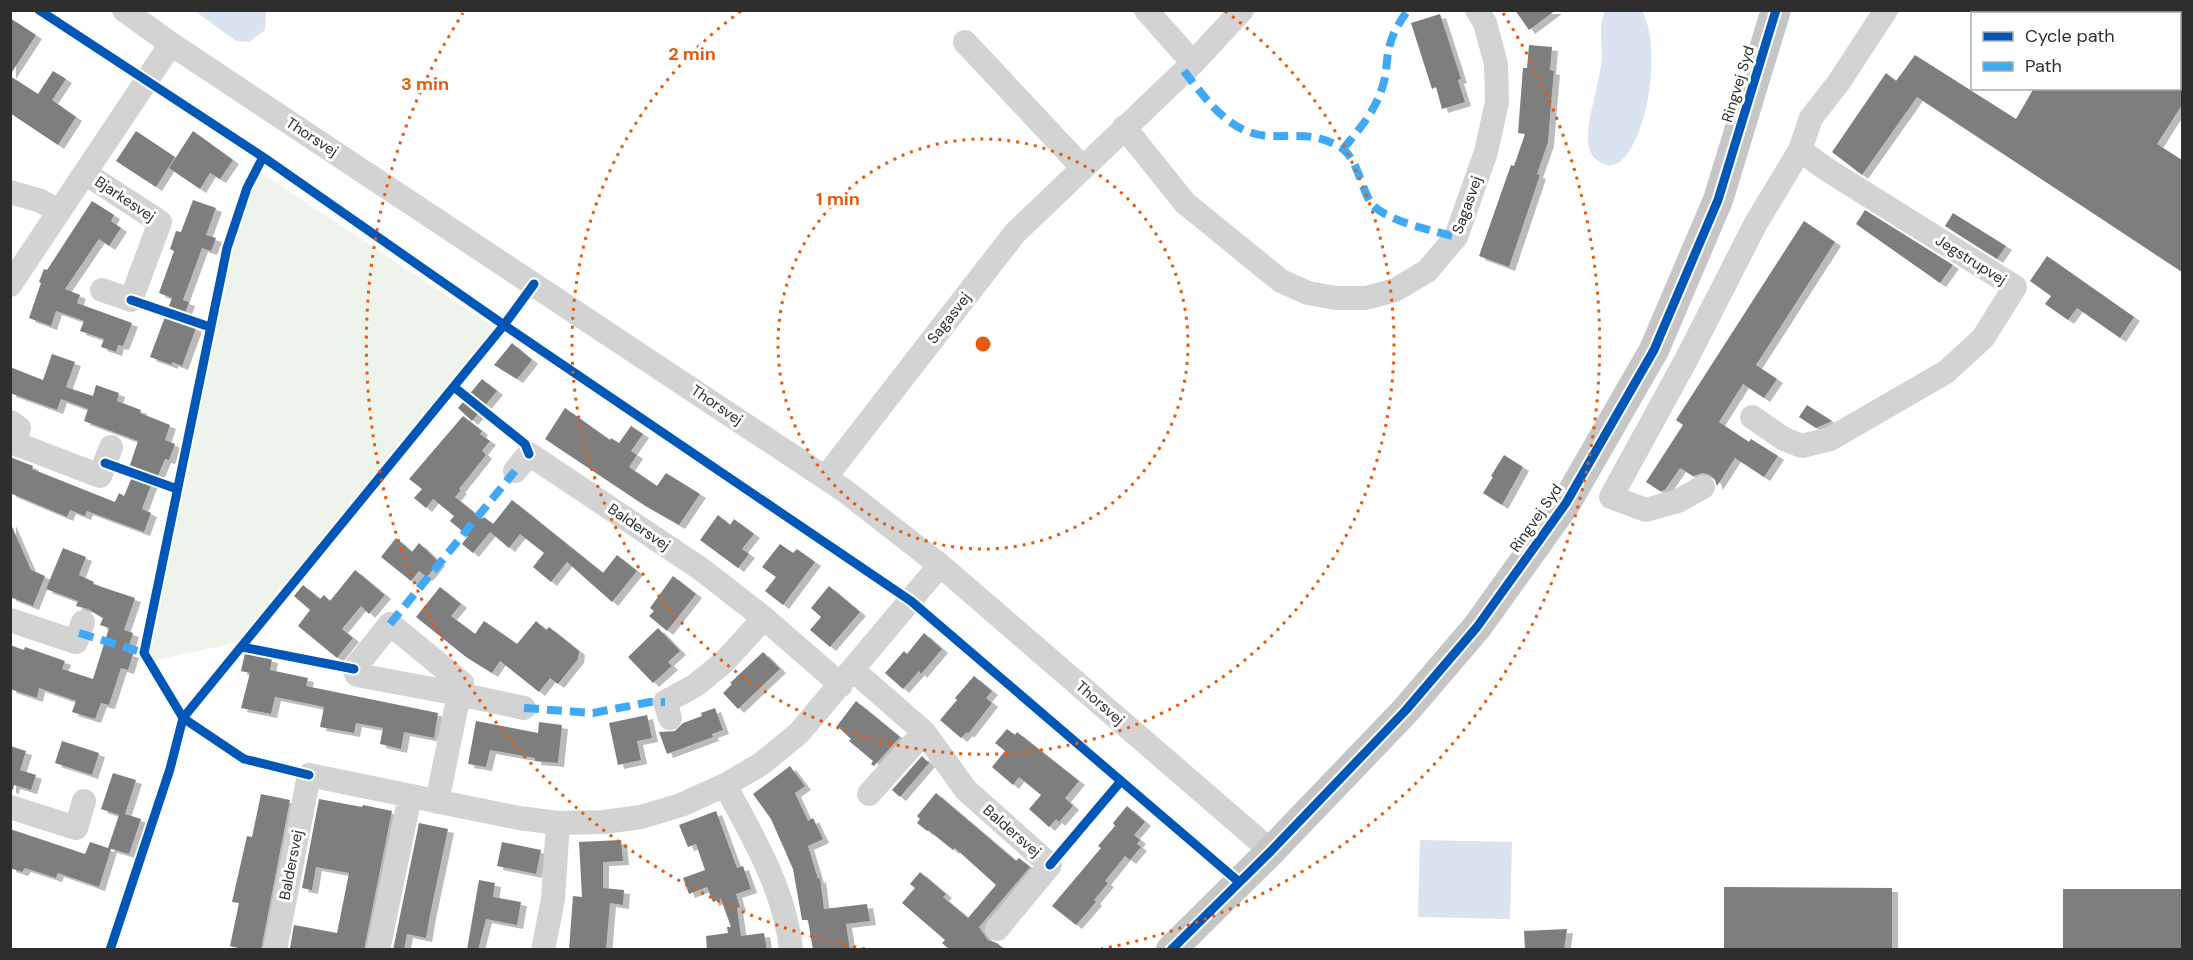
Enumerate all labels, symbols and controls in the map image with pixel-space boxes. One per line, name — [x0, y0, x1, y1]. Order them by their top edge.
legend — [1971, 12, 2181, 90]
text: Cycle path — [2025, 24, 2115, 48]
text: 2 min — [668, 42, 716, 66]
street label: Ringvej Syd — [1717, 43, 1759, 125]
text: Path — [2025, 54, 2062, 78]
text: 3 min — [401, 72, 449, 96]
street label: Thorsvej — [282, 113, 342, 161]
street label: Bjarkesvej — [91, 171, 159, 227]
street label: Sagasvej — [1447, 173, 1487, 237]
text: 1 min — [816, 187, 860, 211]
street label: Jegstrupvej — [1932, 230, 2010, 290]
street label: Sagasvej — [923, 288, 975, 348]
centre of rings — [973, 334, 993, 354]
street label: Thorsvej — [687, 380, 747, 430]
street label: Ringvej Syd — [1505, 480, 1567, 556]
street label: Baldersvej — [604, 499, 674, 555]
street label: Thorsvej — [1071, 676, 1129, 730]
street label: Baldersvej — [979, 800, 1045, 862]
street label: Baldersvej — [274, 828, 308, 902]

